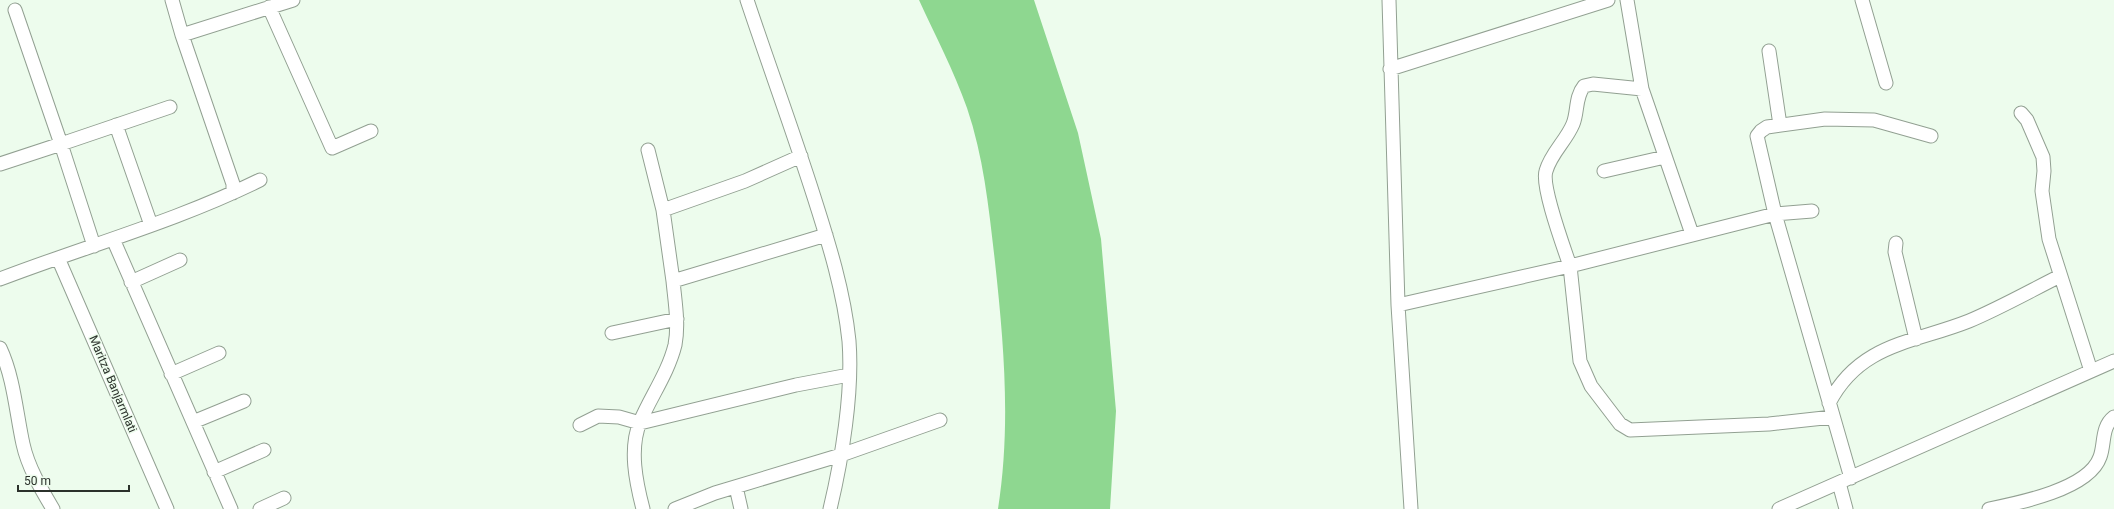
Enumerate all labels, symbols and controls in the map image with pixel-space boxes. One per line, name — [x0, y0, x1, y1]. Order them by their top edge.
street label: Maritza Banjarmlati — [86, 333, 140, 435]
scale bar — [18, 467, 129, 493]
text: 50 m — [24, 474, 51, 488]

